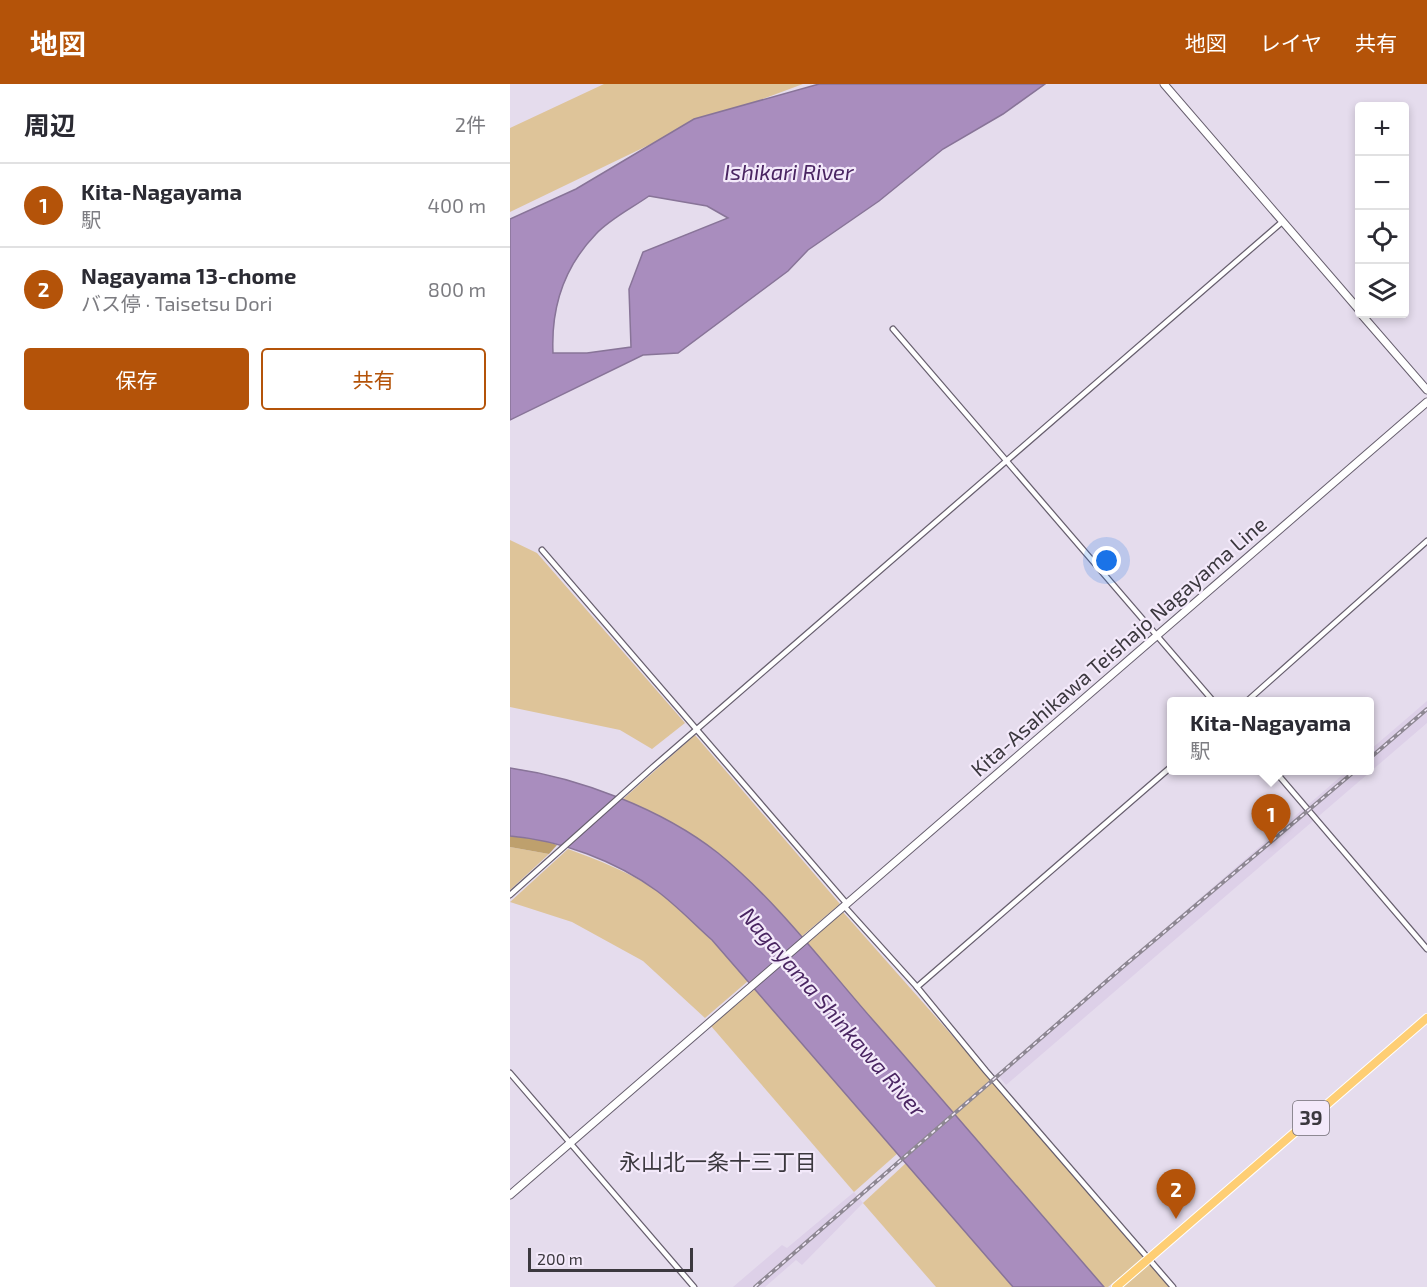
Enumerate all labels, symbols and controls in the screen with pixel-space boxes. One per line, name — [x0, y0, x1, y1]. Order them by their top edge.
text: 地図 — [30, 26, 86, 60]
text: 地図 — [1185, 30, 1227, 55]
text: レイヤ — [1260, 30, 1322, 55]
text: 共有 — [1355, 30, 1397, 55]
map controls — [1355, 102, 1409, 318]
button: + — [1355, 102, 1409, 156]
text: 周辺 — [24, 109, 76, 140]
text: 2件 — [455, 112, 486, 136]
button: − — [1355, 156, 1409, 210]
water label: Ishikari River — [724, 158, 855, 184]
text: Kita-Nagayama — [81, 178, 242, 204]
text: 1 — [39, 193, 48, 217]
text: 400 m — [428, 193, 486, 217]
text: 駅 — [81, 207, 101, 231]
button: locate — [1355, 210, 1409, 264]
text: Nagayama 13-chome — [81, 262, 296, 288]
button: layers — [1355, 264, 1409, 318]
text: 2 — [38, 277, 49, 301]
text: 800 m — [428, 277, 486, 301]
text: バス停 · Taisetsu Dori — [81, 291, 272, 315]
button: 保存 — [24, 348, 249, 410]
button: 共有 — [261, 348, 486, 410]
street label: Kita-Asahikawa Teishajo Nagayama Line — [965, 511, 1271, 782]
your location — [1092, 546, 1121, 575]
popup — [1167, 697, 1374, 775]
text: Kita-Nagayama — [1190, 709, 1351, 735]
text: 駅 — [1190, 738, 1210, 762]
pin: 1 — [1252, 794, 1290, 844]
water label: Nagayama Shinkawa River — [735, 901, 933, 1123]
road number: 39 — [1293, 1101, 1329, 1135]
district label: 永山北一条十三丁目 — [619, 1148, 817, 1174]
pin: 2 — [1156, 1170, 1196, 1219]
scale bar — [528, 1245, 693, 1272]
text: 200 m — [537, 1249, 583, 1268]

